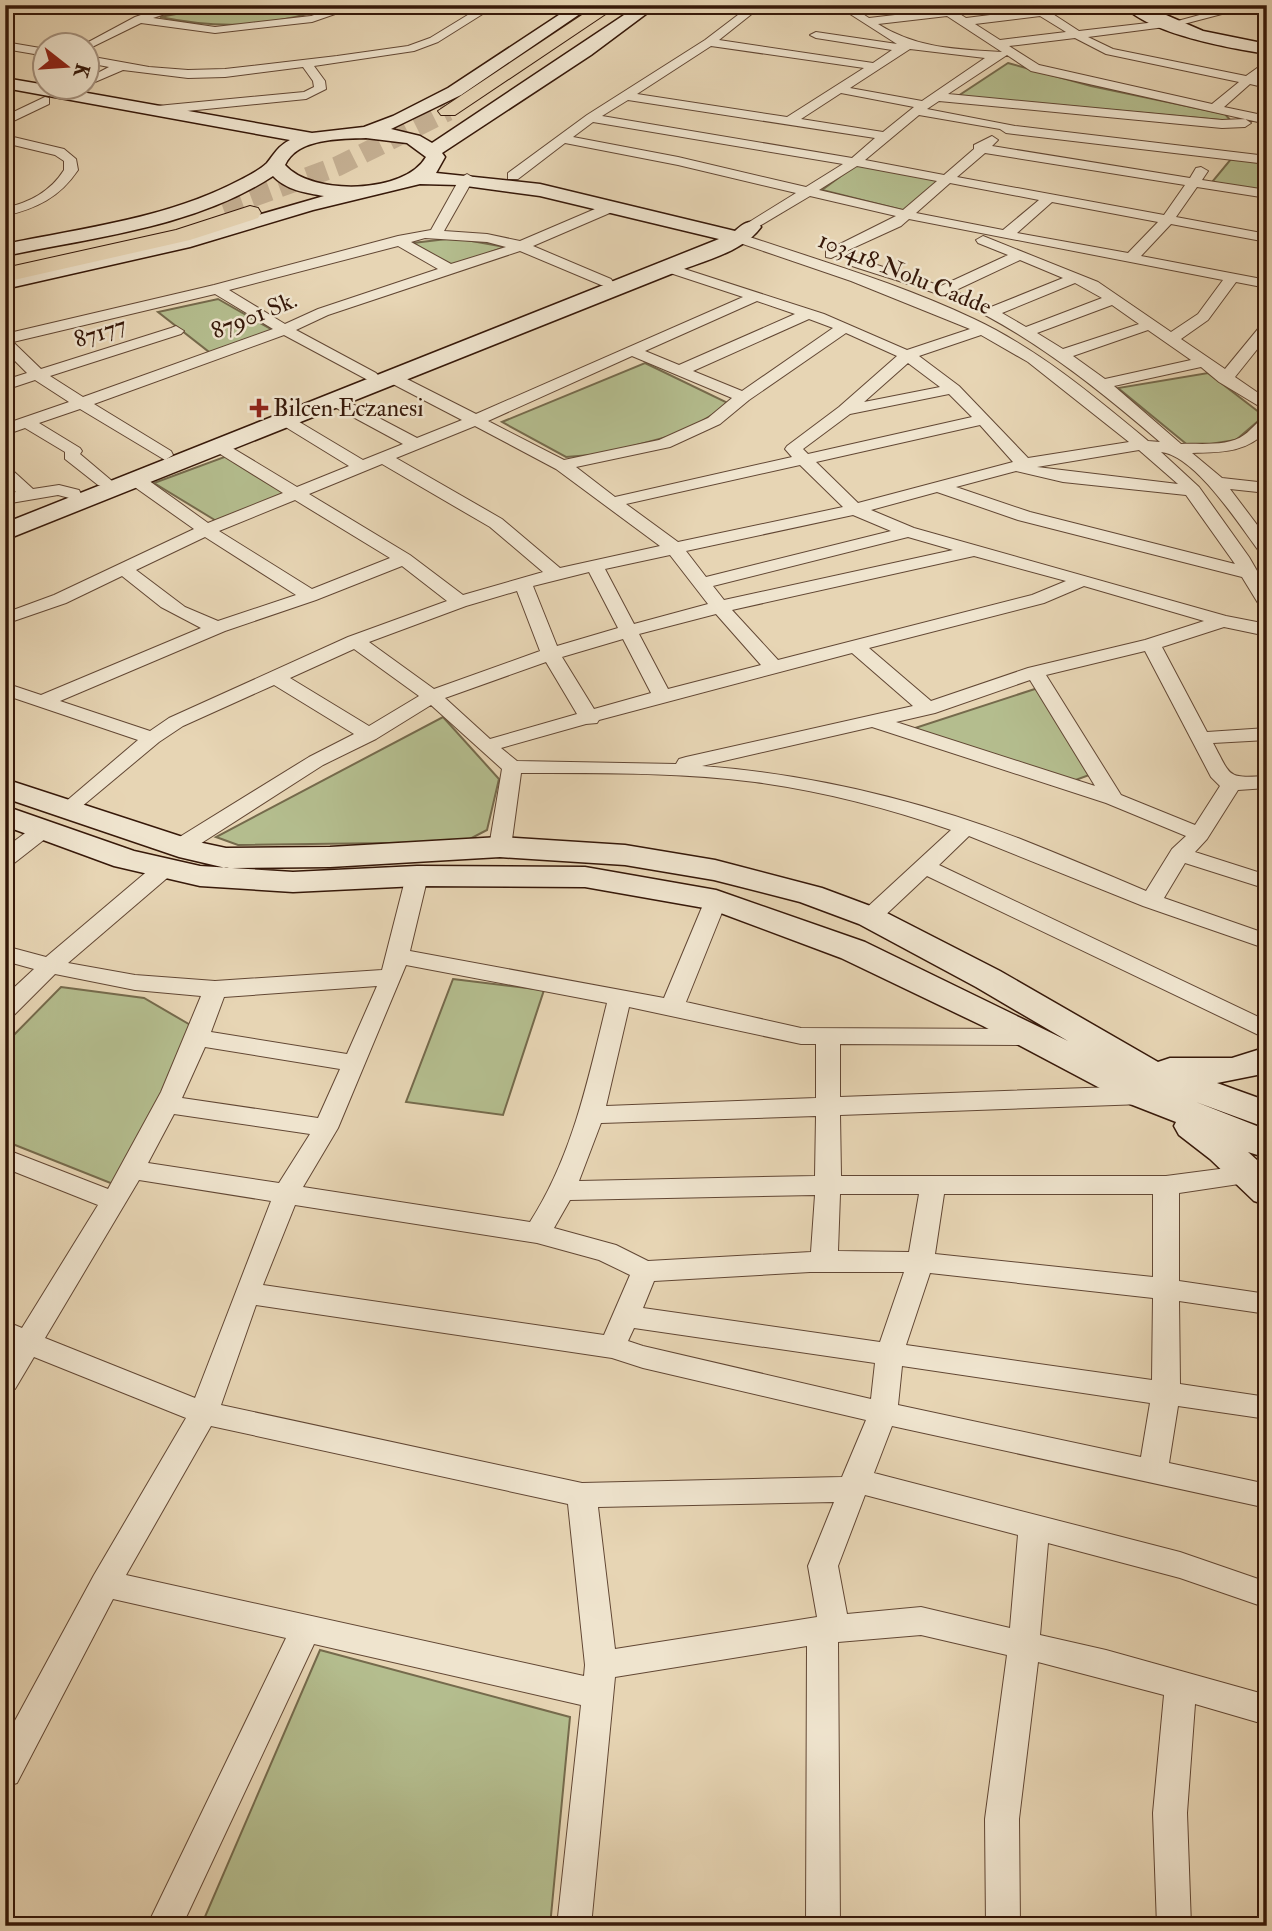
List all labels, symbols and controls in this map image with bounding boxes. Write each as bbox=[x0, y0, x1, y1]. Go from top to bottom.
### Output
north arrow bbox=[32, 32, 102, 102]
text: K bbox=[68, 61, 95, 81]
street label: 103418 Nolu Cadde bbox=[813, 225, 996, 322]
street label: 87901 Sk. bbox=[207, 284, 302, 347]
street label: 87177 bbox=[70, 310, 130, 355]
place label: Bilcen Eczanesi bbox=[273, 393, 424, 424]
marker: Bilcen Eczanesi bbox=[251, 400, 267, 416]

